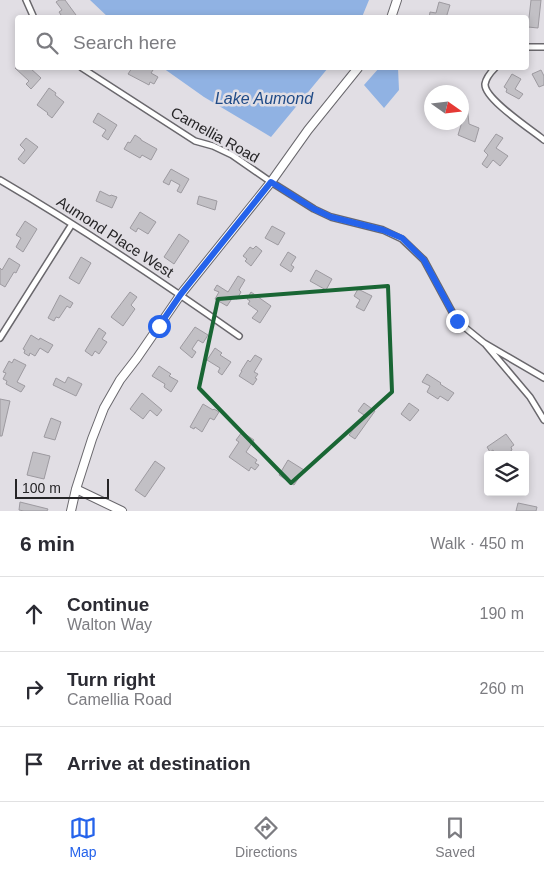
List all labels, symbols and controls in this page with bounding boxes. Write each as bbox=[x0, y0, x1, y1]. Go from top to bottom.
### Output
search box bbox=[15, 15, 529, 70]
icon: search bbox=[33, 29, 61, 57]
text: Search here bbox=[73, 32, 177, 53]
north arrow bbox=[424, 85, 469, 130]
water label: Lake Aumond bbox=[215, 90, 314, 107]
street label: Camellia Road bbox=[168, 103, 262, 166]
street label: Aumond Place West bbox=[54, 193, 177, 281]
route end bbox=[446, 310, 469, 333]
route start bbox=[148, 315, 171, 338]
map controls bbox=[484, 451, 529, 496]
button: layers bbox=[484, 451, 529, 496]
scale bar bbox=[15, 476, 109, 499]
text: 100 m bbox=[22, 480, 61, 496]
text: 6 min bbox=[20, 532, 75, 555]
text: Walk · 450 m bbox=[430, 535, 524, 552]
text: Continue bbox=[67, 594, 149, 615]
icon: ahead bbox=[20, 600, 48, 628]
text: 190 m bbox=[480, 605, 524, 622]
text: Walton Way bbox=[67, 616, 152, 633]
text: Turn right bbox=[67, 669, 155, 690]
icon: right bbox=[20, 675, 48, 703]
text: 260 m bbox=[480, 680, 524, 697]
text: Camellia Road bbox=[67, 691, 172, 708]
icon: arrive bbox=[20, 750, 48, 778]
text: Arrive at destination bbox=[67, 753, 251, 774]
tab: Map bbox=[69, 814, 97, 860]
tab: Directions bbox=[235, 814, 297, 860]
tab: Saved bbox=[435, 814, 475, 860]

